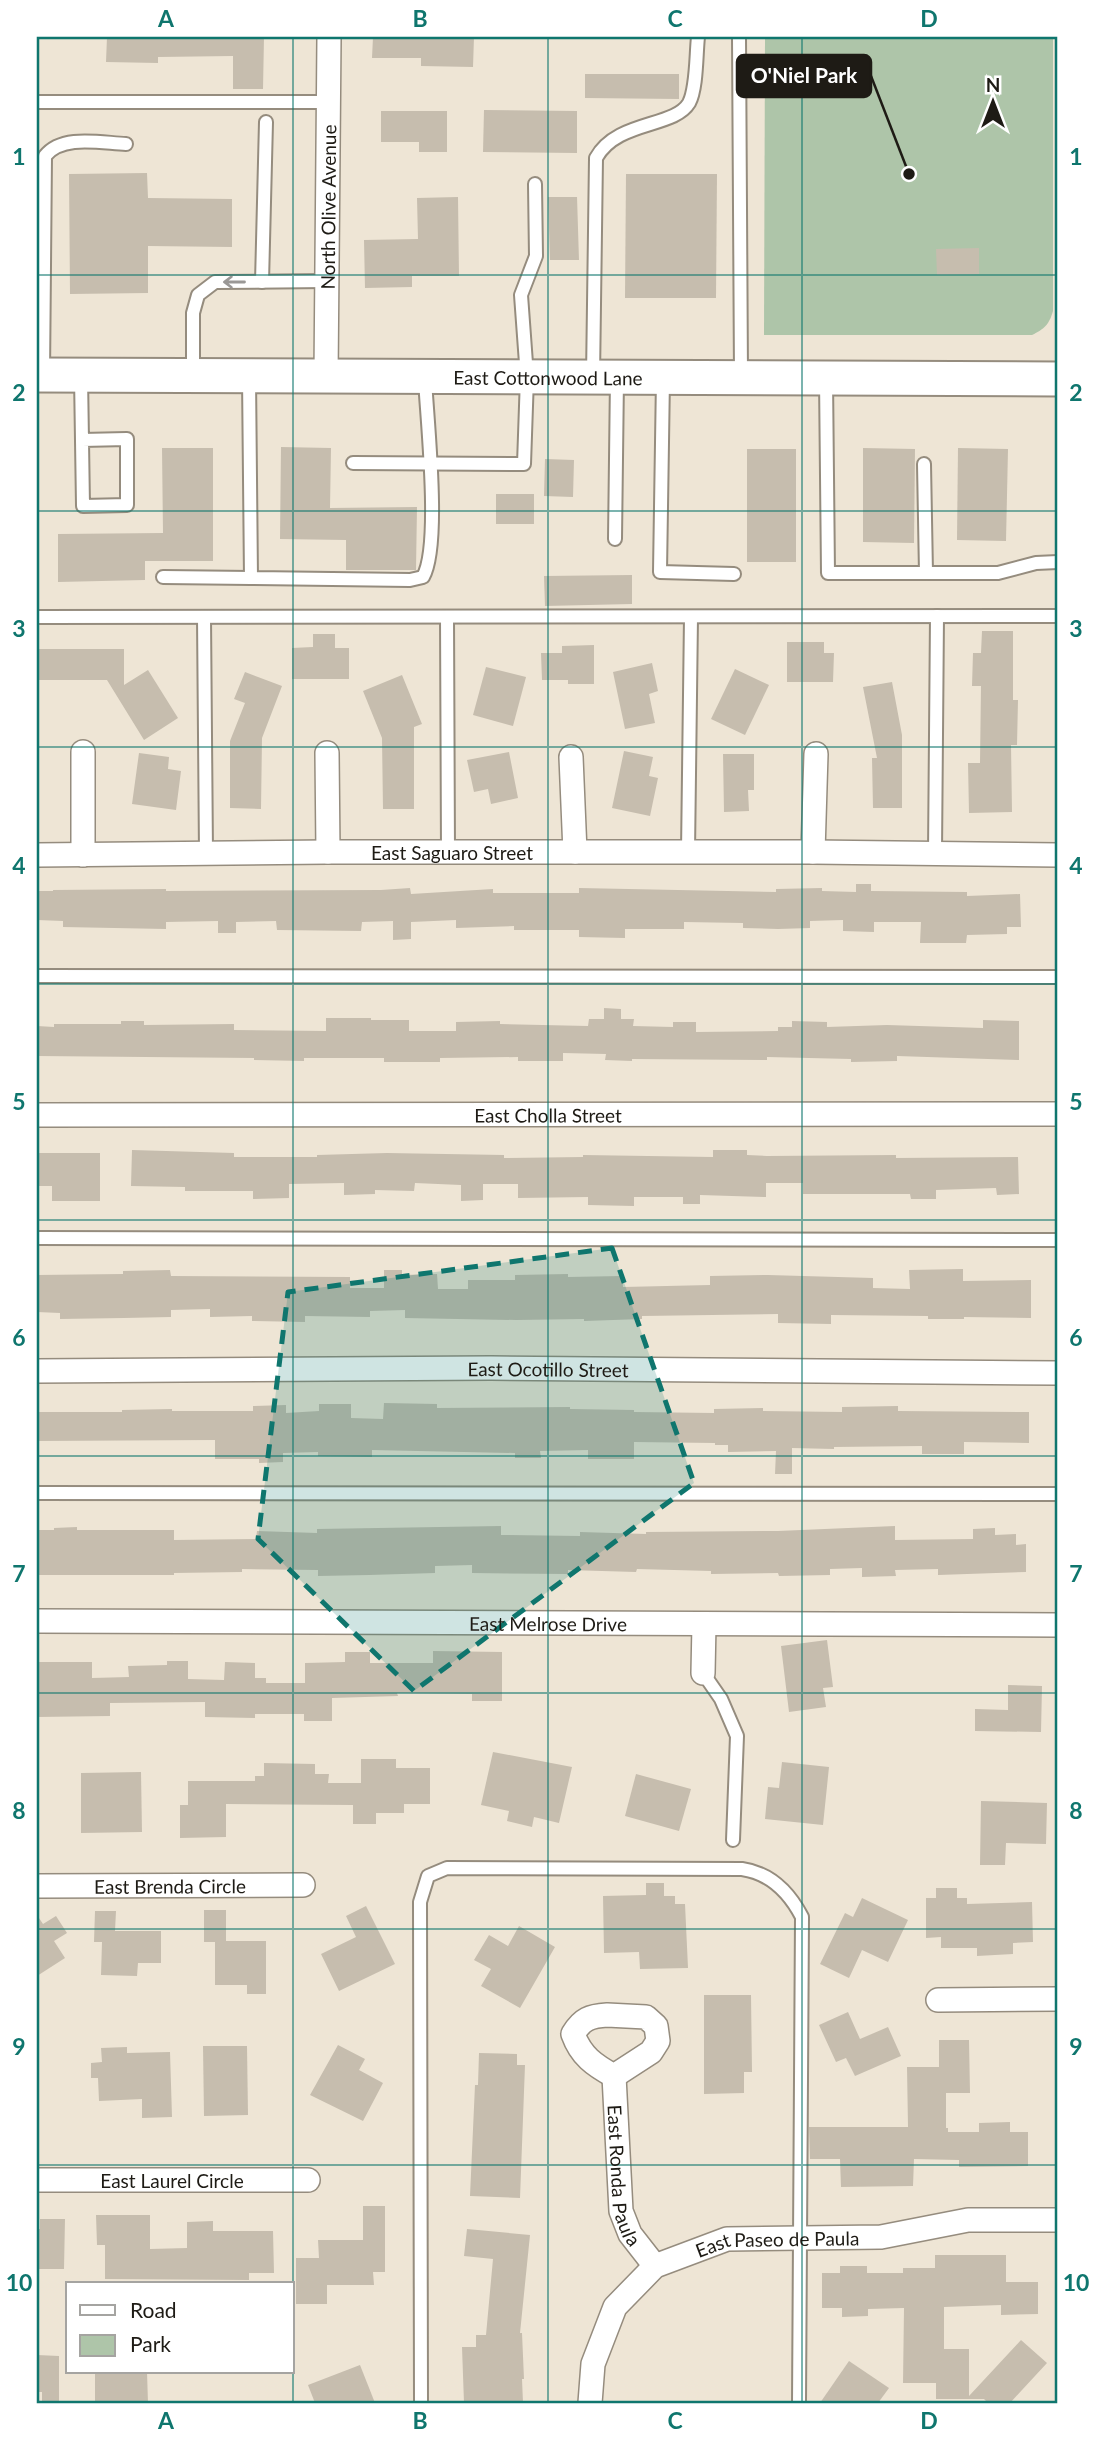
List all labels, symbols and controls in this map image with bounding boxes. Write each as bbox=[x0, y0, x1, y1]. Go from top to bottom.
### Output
text: A bbox=[157, 4, 175, 32]
text: B bbox=[412, 4, 428, 32]
text: C bbox=[667, 4, 683, 32]
text: D bbox=[920, 4, 938, 32]
callout: O'Niel Park bbox=[737, 55, 871, 97]
text: O'Niel Park bbox=[751, 62, 858, 87]
north arrow bbox=[958, 66, 1028, 136]
text: N bbox=[986, 73, 1000, 96]
street label: North Olive Avenue bbox=[315, 124, 340, 290]
text: 1 bbox=[12, 142, 26, 170]
text: 1 bbox=[1069, 142, 1083, 170]
one-way arrow bbox=[223, 275, 246, 289]
street label: East Cottonwood Lane bbox=[453, 365, 643, 389]
text: 2 bbox=[12, 378, 26, 406]
text: 2 bbox=[1069, 378, 1083, 406]
text: 3 bbox=[12, 614, 26, 642]
text: 3 bbox=[1069, 614, 1083, 642]
street label: East Saguaro Street bbox=[371, 841, 533, 864]
text: 4 bbox=[12, 851, 26, 879]
text: 4 bbox=[1069, 851, 1083, 879]
text: 5 bbox=[12, 1087, 26, 1115]
text: 5 bbox=[1069, 1087, 1083, 1115]
street label: East Cholla Street bbox=[474, 1103, 622, 1126]
text: 6 bbox=[12, 1323, 26, 1351]
text: 6 bbox=[1069, 1323, 1083, 1351]
street label: East Ocotillo Street bbox=[467, 1356, 629, 1381]
text: 7 bbox=[12, 1559, 26, 1587]
text: 7 bbox=[1069, 1559, 1083, 1587]
street label: East Melrose Drive bbox=[469, 1611, 627, 1635]
text: 8 bbox=[12, 1796, 26, 1824]
text: 8 bbox=[1069, 1796, 1083, 1824]
street label: East Brenda Circle bbox=[94, 1874, 246, 1897]
text: 9 bbox=[12, 2032, 26, 2060]
text: 9 bbox=[1069, 2032, 1083, 2060]
street label: East Ronda Paula bbox=[604, 2104, 646, 2250]
street label: East Laurel Circle bbox=[100, 2169, 244, 2192]
street label: East Paseo de Paula bbox=[692, 2226, 859, 2261]
text: 10 bbox=[6, 2268, 32, 2296]
text: 10 bbox=[1063, 2268, 1089, 2296]
legend bbox=[66, 2282, 294, 2374]
text: Road bbox=[130, 2297, 177, 2322]
text: Park bbox=[130, 2331, 171, 2356]
text: A bbox=[157, 2406, 175, 2434]
text: B bbox=[412, 2406, 428, 2434]
text: C bbox=[667, 2406, 683, 2434]
text: D bbox=[920, 2406, 938, 2434]

